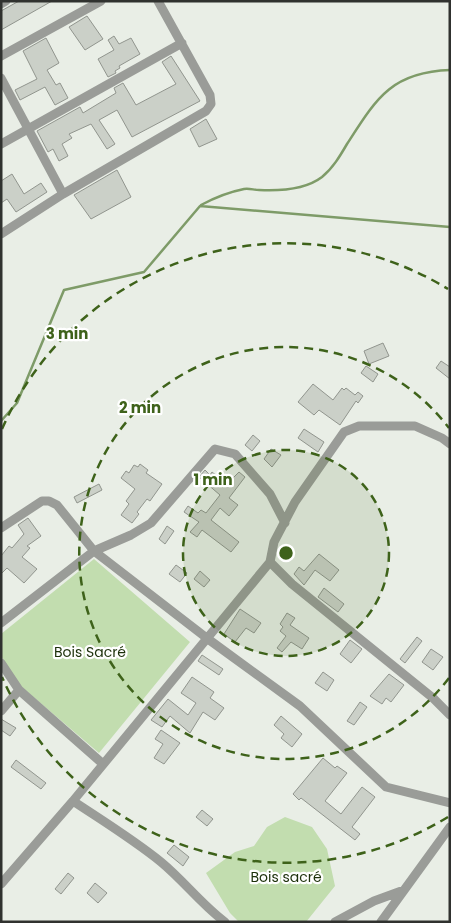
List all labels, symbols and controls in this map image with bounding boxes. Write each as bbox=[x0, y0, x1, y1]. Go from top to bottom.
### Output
text: 3 min bbox=[46, 323, 88, 344]
text: 2 min bbox=[119, 397, 161, 418]
text: 1 min bbox=[193, 469, 233, 490]
centre of rings bbox=[277, 544, 295, 562]
park label: Bois Sacré bbox=[54, 642, 126, 662]
park label: Bois sacré bbox=[250, 867, 322, 887]

